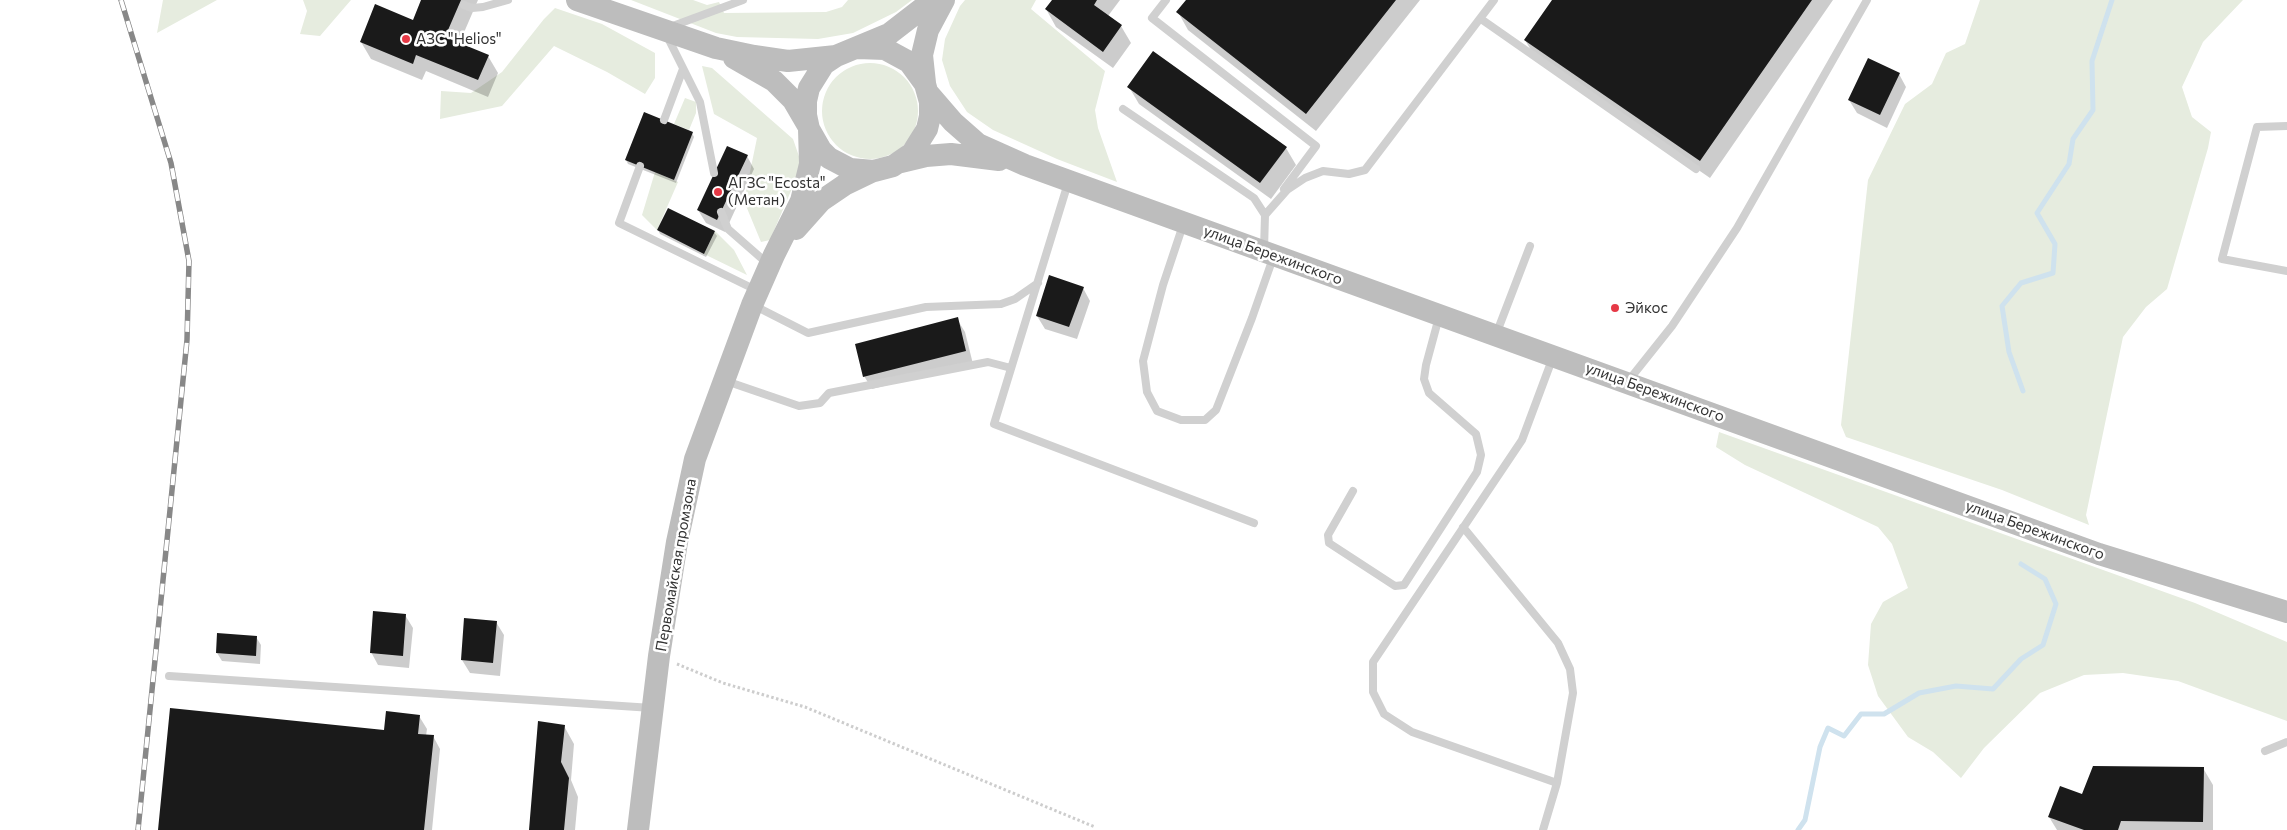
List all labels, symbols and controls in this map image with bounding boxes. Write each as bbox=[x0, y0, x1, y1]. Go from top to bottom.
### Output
place label: АЗС "Helios" bbox=[416, 30, 502, 48]
marker: АЗС "Helios" bbox=[400, 33, 412, 45]
place label: АГЗС "Ecosta" (Метан) bbox=[728, 174, 826, 209]
marker: АГЗС "Ecosta" (Метан) bbox=[712, 186, 724, 198]
street label: улица Бережинского bbox=[1201, 222, 1345, 288]
place label: Эйкос bbox=[1625, 299, 1668, 317]
marker: Эйкос bbox=[1609, 302, 1621, 314]
street label: улица Бережинского bbox=[1583, 359, 1727, 425]
street label: Первомайская промзона bbox=[652, 477, 700, 653]
street label: улица Бережинского bbox=[1963, 497, 2107, 563]

